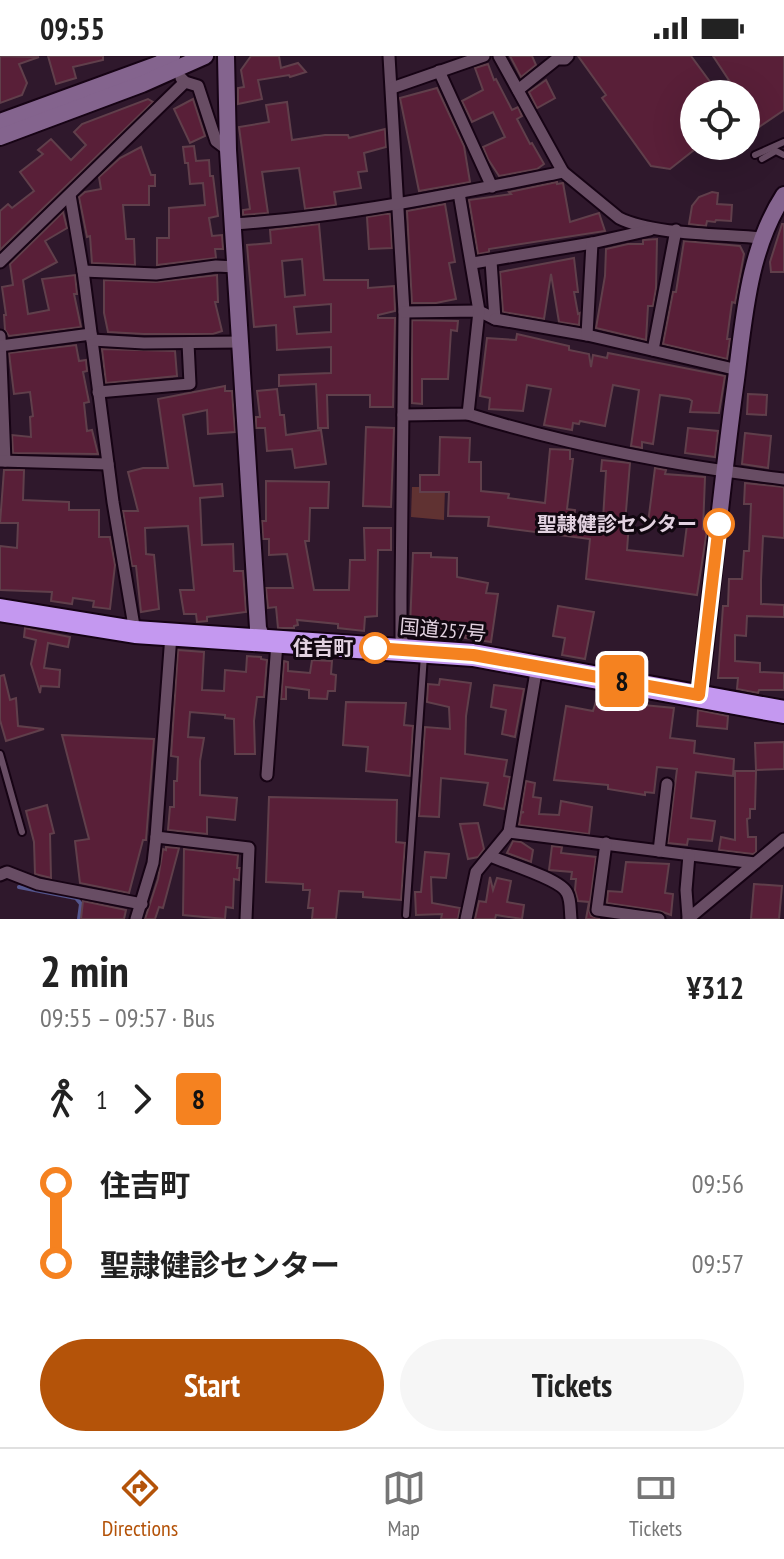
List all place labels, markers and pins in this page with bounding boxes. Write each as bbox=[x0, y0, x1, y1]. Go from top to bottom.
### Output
marker: 聖隷健診センター bbox=[704, 509, 734, 539]
place label: 聖隷健診センター bbox=[537, 511, 697, 537]
marker: 住吉町 bbox=[360, 633, 390, 663]
place label: 住吉町 bbox=[293, 635, 353, 661]

